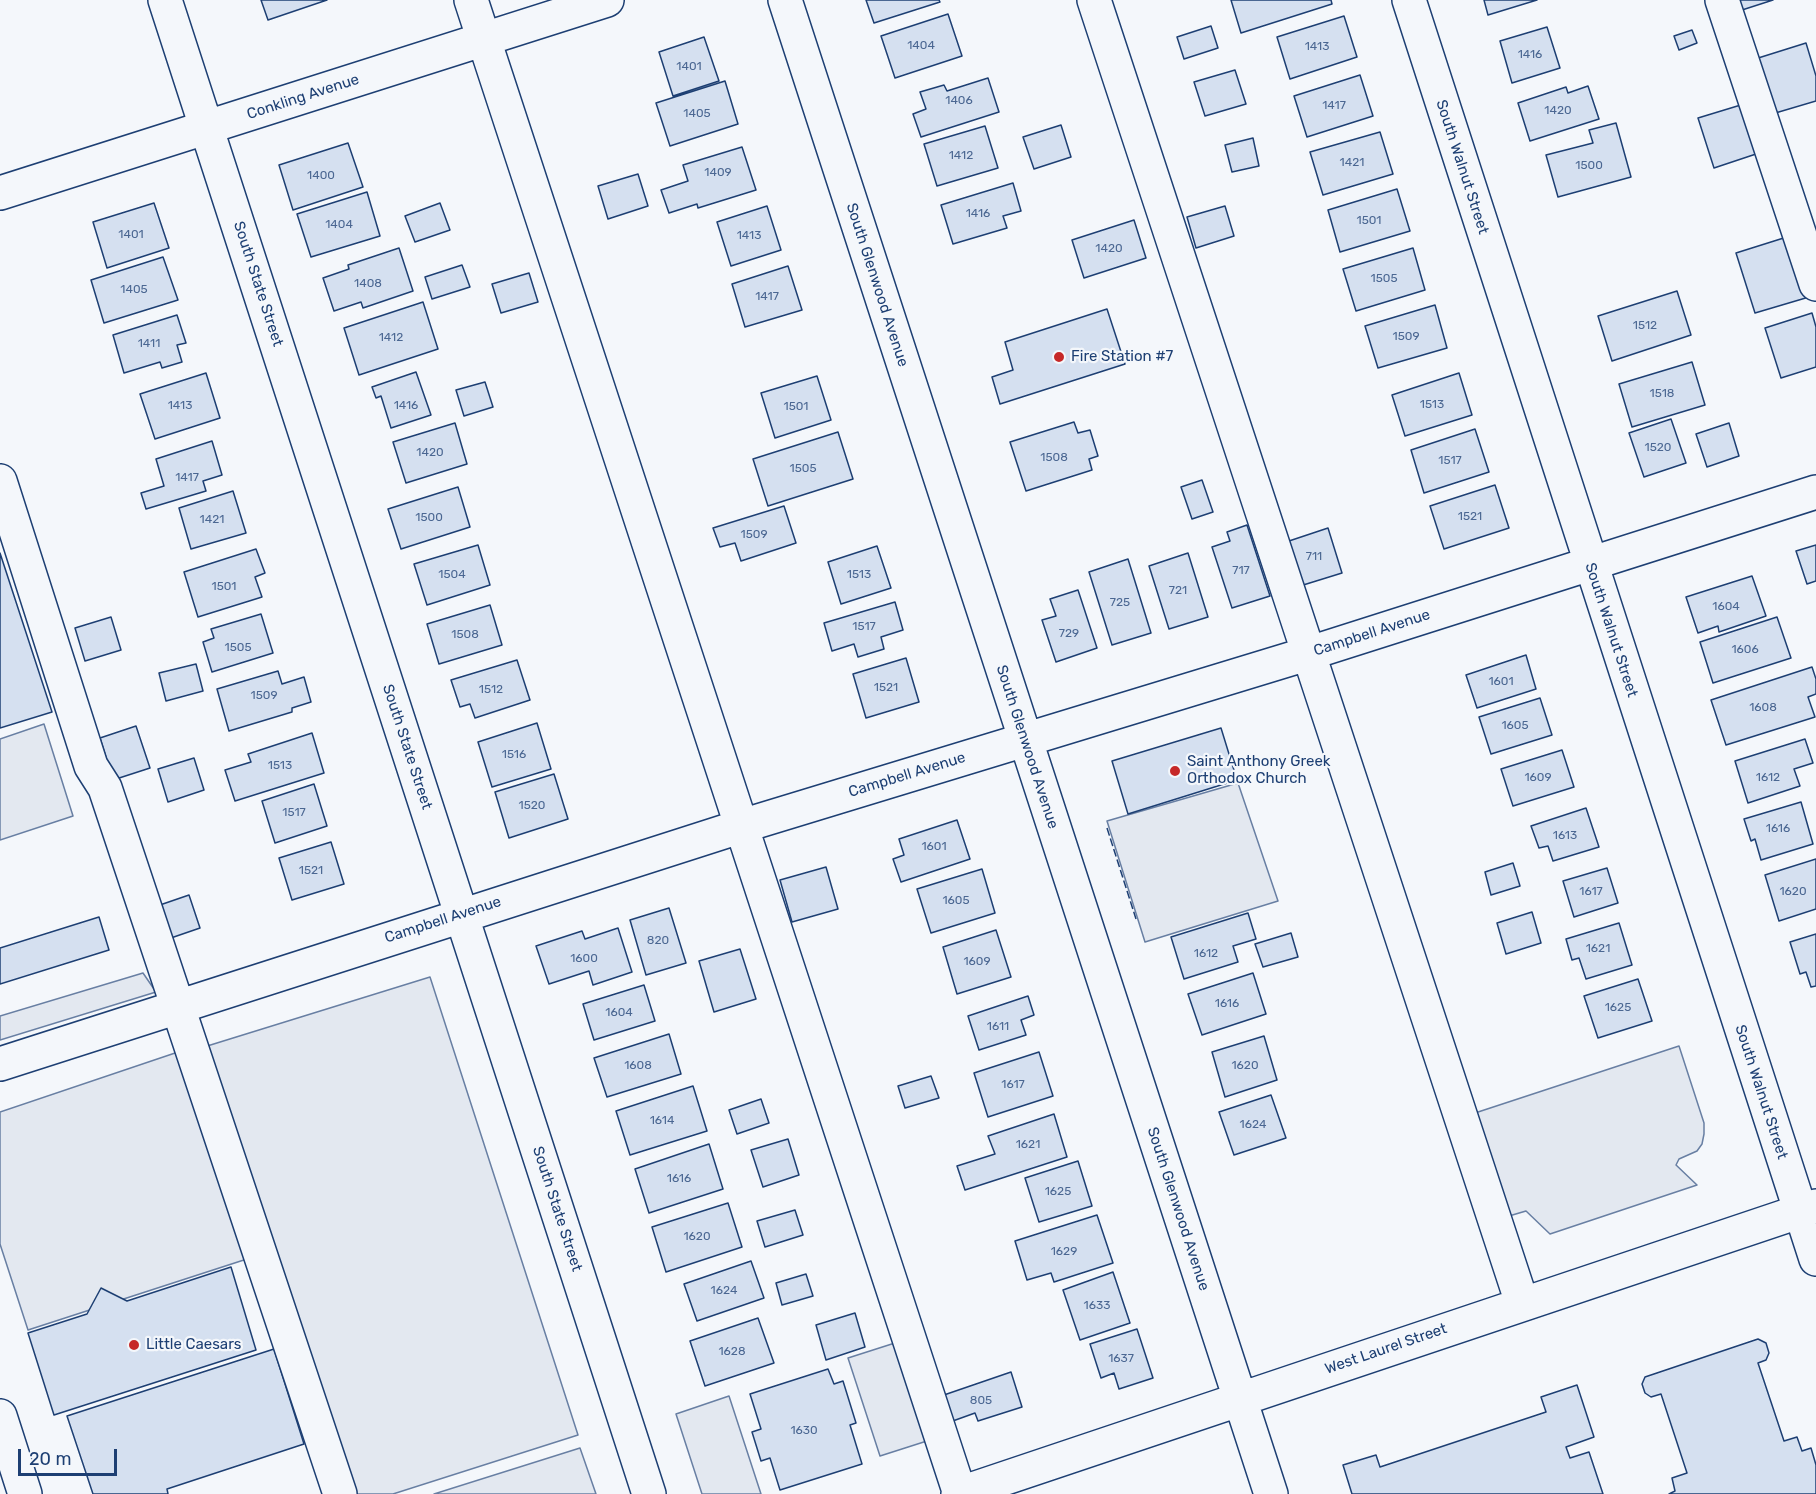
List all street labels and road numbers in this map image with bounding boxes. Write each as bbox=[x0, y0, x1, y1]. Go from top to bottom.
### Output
street label: Conkling Avenue bbox=[245, 70, 361, 124]
street label: South Walnut Street bbox=[1432, 98, 1492, 236]
street label: South Glenwood Avenue bbox=[842, 201, 912, 369]
street label: South State Street bbox=[229, 219, 287, 349]
street label: South Walnut Street bbox=[1581, 561, 1641, 699]
street label: Campbell Avenue bbox=[1312, 606, 1432, 660]
street label: South Glenwood Avenue bbox=[992, 663, 1062, 831]
street label: South State Street bbox=[378, 682, 436, 812]
street label: Campbell Avenue bbox=[846, 749, 968, 801]
street label: Campbell Avenue bbox=[383, 893, 503, 947]
street label: South Walnut Street bbox=[1731, 1023, 1791, 1161]
street label: South Glenwood Avenue bbox=[1143, 1125, 1213, 1293]
street label: South State Street bbox=[528, 1144, 586, 1274]
street label: West Laurel Street bbox=[1323, 1320, 1449, 1378]

